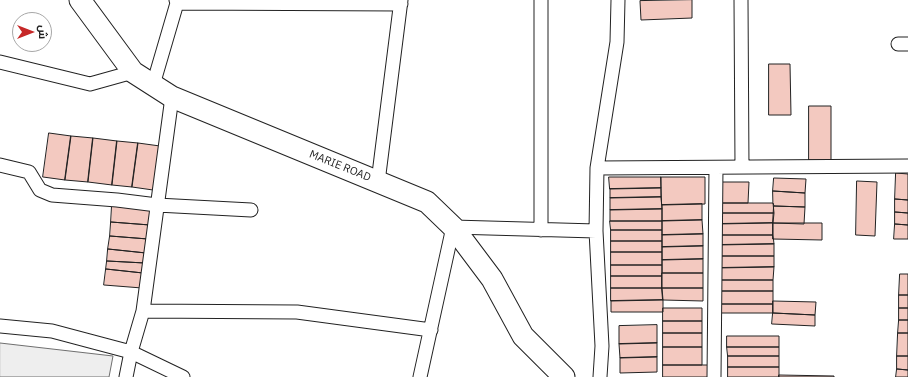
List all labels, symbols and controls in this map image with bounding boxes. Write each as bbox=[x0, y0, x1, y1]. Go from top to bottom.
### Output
north arrow bbox=[12, 12, 52, 52]
text: ش bbox=[36, 25, 50, 39]
street label: MARIE ROAD bbox=[307, 148, 373, 184]

